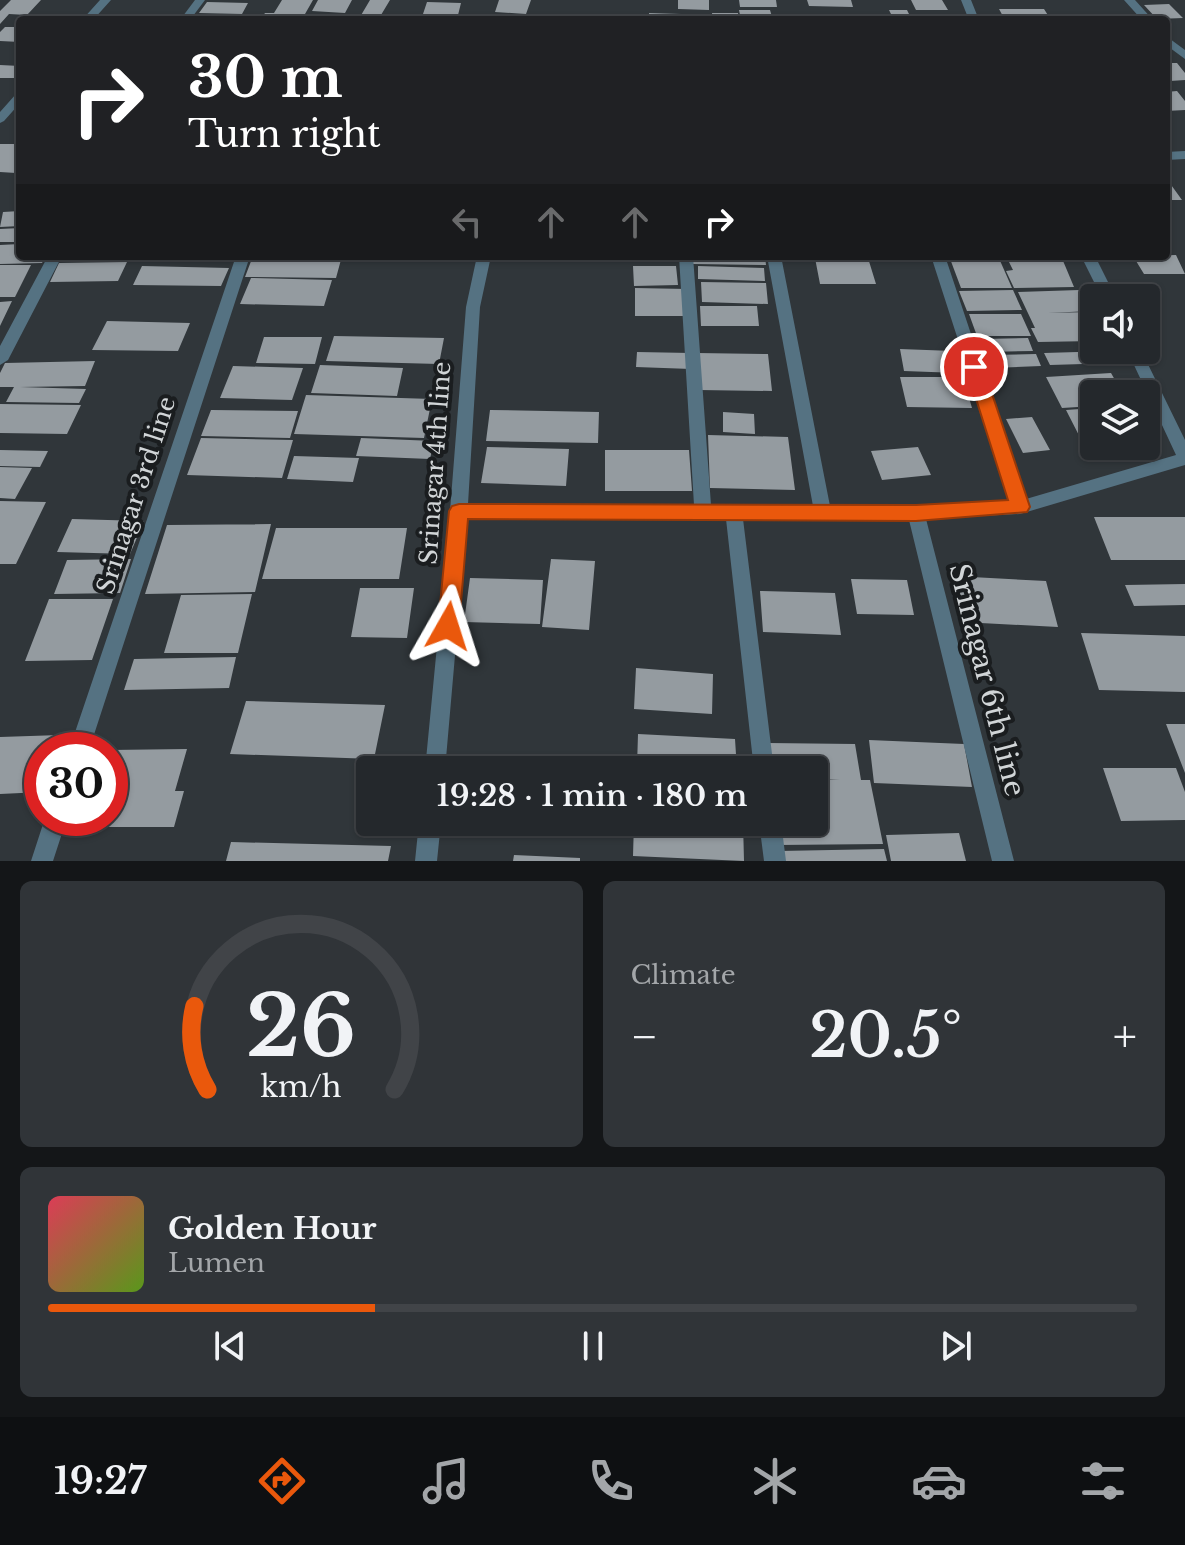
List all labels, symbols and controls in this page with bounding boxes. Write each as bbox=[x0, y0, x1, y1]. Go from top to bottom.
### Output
text: 30 m bbox=[188, 43, 343, 112]
icon: right bbox=[56, 48, 160, 152]
text: Turn right bbox=[188, 112, 381, 157]
icon: left bbox=[445, 200, 489, 244]
icon: ahead bbox=[529, 200, 573, 244]
icon: ahead bbox=[613, 200, 657, 244]
icon: right bbox=[697, 200, 741, 244]
map controls bbox=[1080, 284, 1160, 460]
button: sound bbox=[1080, 284, 1160, 364]
pin bbox=[940, 333, 1008, 401]
icon: arrive bbox=[952, 345, 996, 389]
street label: Srinagar 4th line bbox=[413, 361, 457, 565]
button: layers bbox=[1080, 380, 1160, 460]
street label: Srinagar 3rd line bbox=[90, 393, 182, 597]
street label: Srinagar 6th line bbox=[941, 560, 1033, 800]
position arrow bbox=[406, 584, 490, 668]
speed limit sign: 30 bbox=[24, 732, 128, 836]
text: 19:28 · 1 min · 180 m bbox=[437, 777, 747, 814]
text: Climate bbox=[631, 959, 736, 991]
text: 26 bbox=[246, 975, 356, 1078]
text: 20.5° bbox=[809, 999, 962, 1073]
text: − bbox=[631, 1009, 658, 1064]
text: + bbox=[1113, 1009, 1137, 1064]
text: km/h bbox=[261, 1069, 342, 1105]
text: Golden Hour bbox=[168, 1210, 377, 1247]
text: Lumen bbox=[168, 1247, 265, 1279]
icon: previous bbox=[208, 1324, 252, 1368]
icon: pause bbox=[571, 1324, 615, 1368]
icon: next bbox=[934, 1324, 978, 1368]
icon: directions bbox=[254, 1453, 310, 1509]
icon: music bbox=[418, 1453, 474, 1509]
icon: phone bbox=[583, 1453, 639, 1509]
icon: climate bbox=[747, 1453, 803, 1509]
icon: car bbox=[911, 1453, 967, 1509]
icon: filters bbox=[1075, 1453, 1131, 1509]
text: 19:27 bbox=[54, 1459, 146, 1504]

